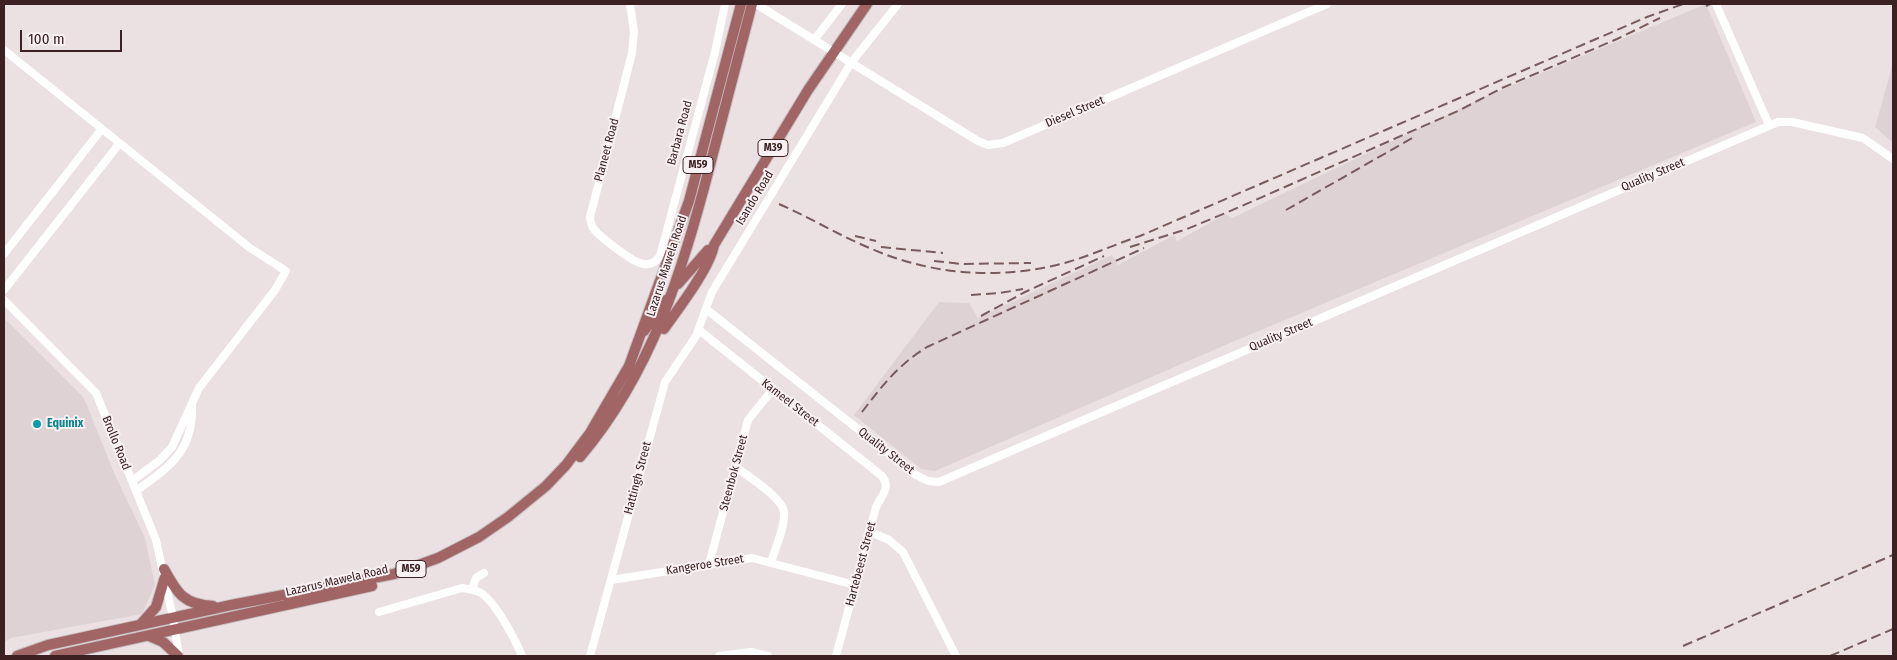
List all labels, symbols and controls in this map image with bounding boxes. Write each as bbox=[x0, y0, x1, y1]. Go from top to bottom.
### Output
scale bar bbox=[22, 20, 125, 52]
text: 100 m bbox=[28, 30, 65, 48]
street label: Diesel Street bbox=[1043, 93, 1107, 131]
street label: Barbara Road bbox=[664, 99, 696, 167]
street label: Planeet Road bbox=[592, 117, 622, 183]
road number: M39 bbox=[758, 140, 788, 156]
street label: Quality Street bbox=[1619, 155, 1687, 195]
road number: M59 bbox=[683, 156, 713, 174]
street label: Isando Road bbox=[733, 168, 777, 228]
street label: Lazarus Mawela Road bbox=[644, 214, 690, 318]
street label: Quality Street bbox=[1247, 315, 1315, 355]
street label: Kameel Street bbox=[758, 376, 822, 430]
street label: Brollo Road bbox=[99, 414, 133, 472]
place label: Equinix bbox=[47, 417, 83, 431]
marker: Equinix bbox=[31, 418, 43, 430]
street label: Quality Street bbox=[855, 425, 917, 477]
street label: Steenbok Street bbox=[717, 433, 751, 513]
street label: Hattingh Street bbox=[621, 440, 655, 516]
street label: Hartebeest Street bbox=[843, 520, 879, 608]
street label: Kangeroe Street bbox=[665, 552, 745, 578]
road number: M59 bbox=[396, 560, 426, 578]
street label: Lazarus Mawela Road bbox=[284, 562, 390, 600]

